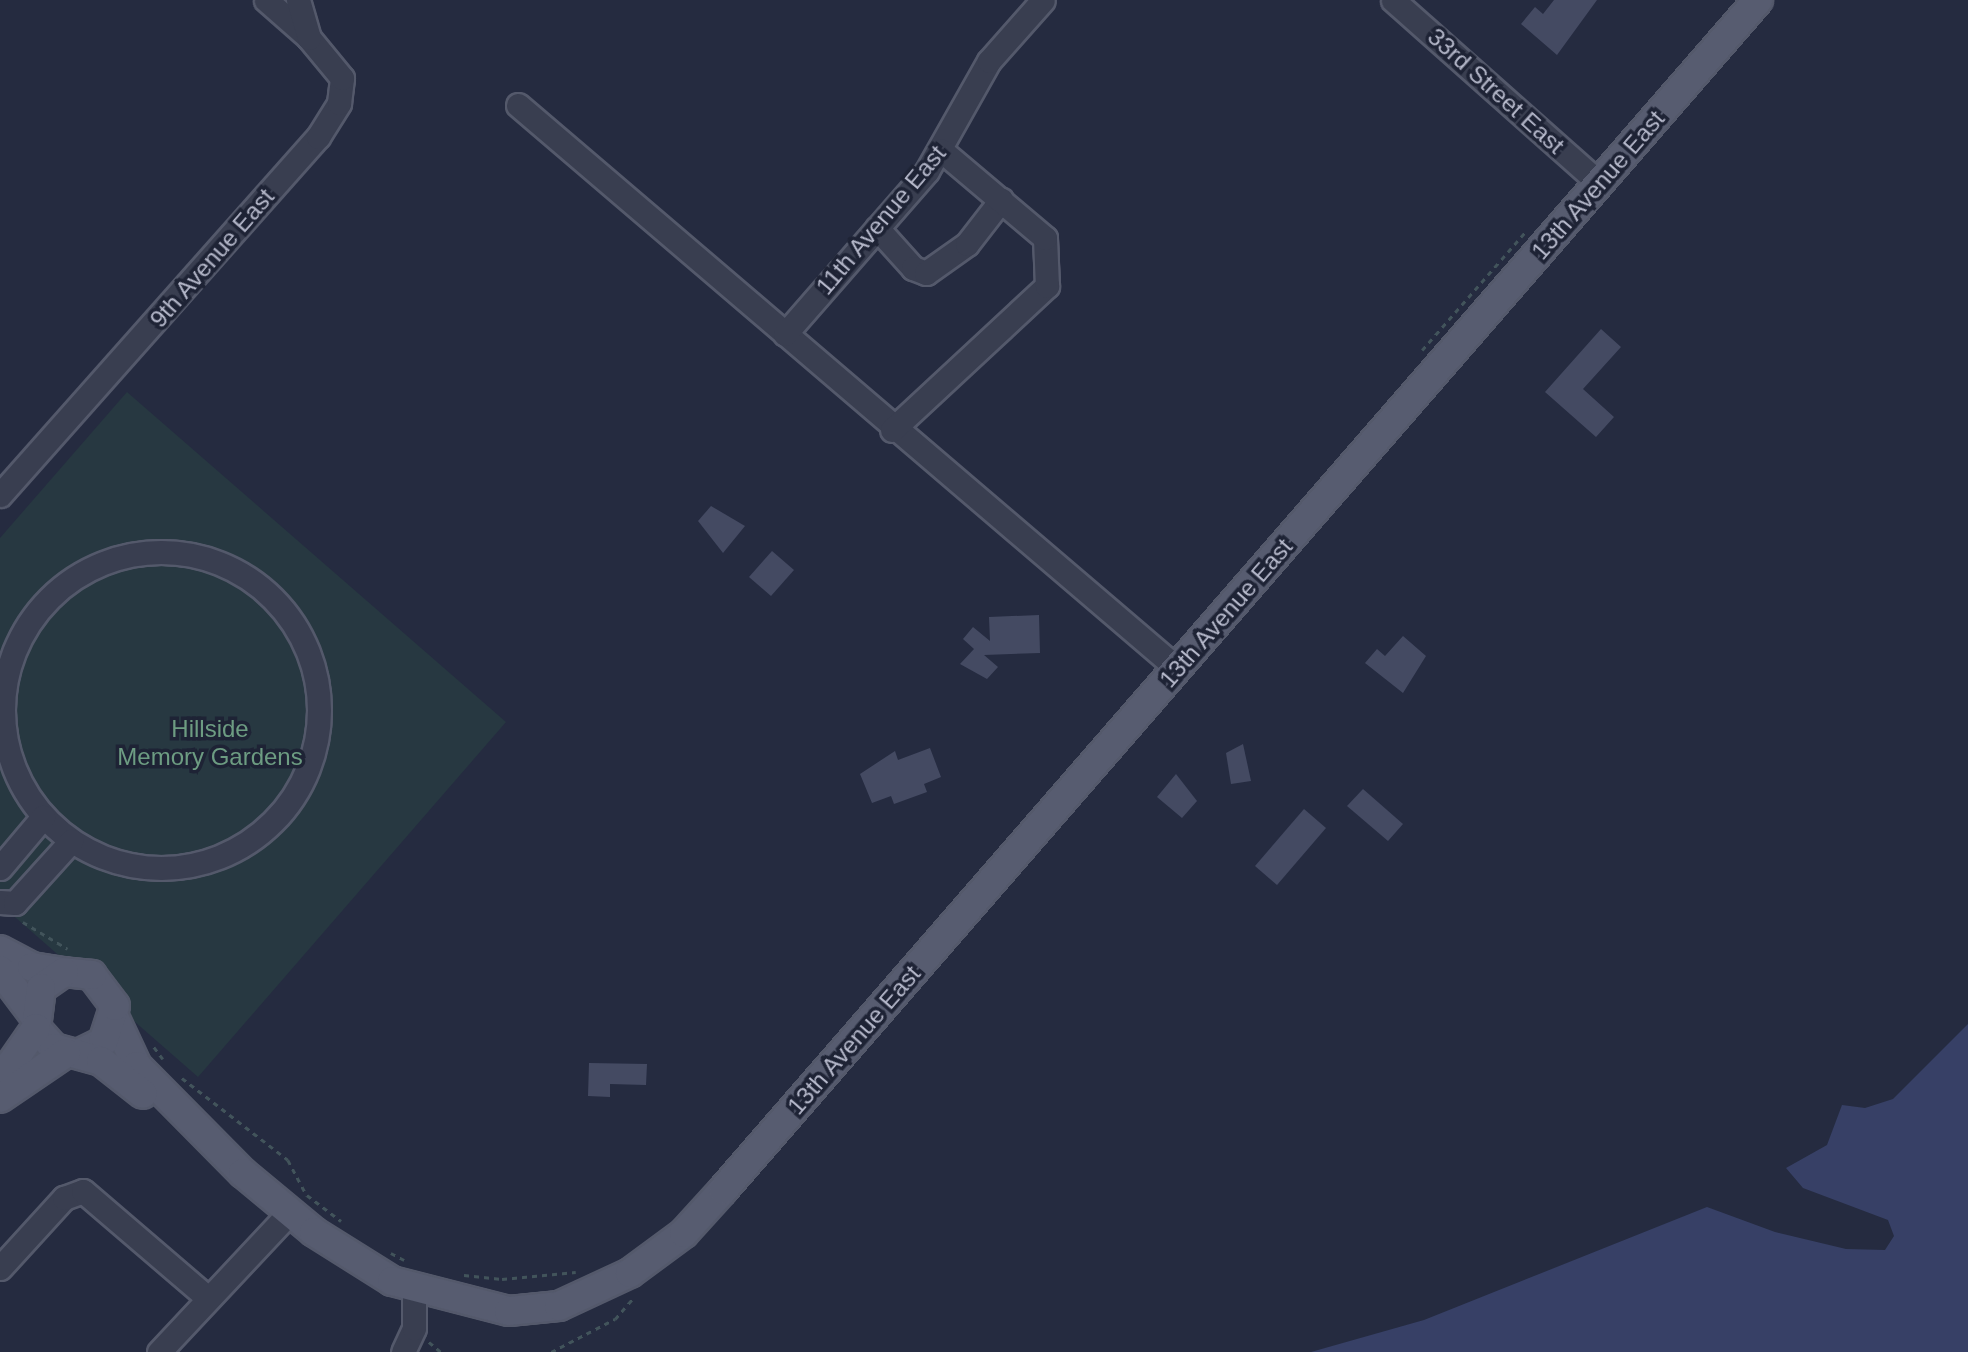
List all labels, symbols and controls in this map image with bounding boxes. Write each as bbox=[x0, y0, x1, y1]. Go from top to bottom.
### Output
street label: 33rd Street East bbox=[1422, 22, 1570, 160]
street label: 13th Avenue East bbox=[1525, 104, 1671, 266]
street label: 11th Avenue East bbox=[810, 139, 952, 301]
street label: 9th Avenue East bbox=[144, 182, 280, 334]
street label: 13th Avenue East bbox=[1153, 532, 1299, 694]
park label: Hillside Memory Gardens bbox=[117, 715, 303, 771]
street label: 13th Avenue East bbox=[781, 959, 927, 1121]

